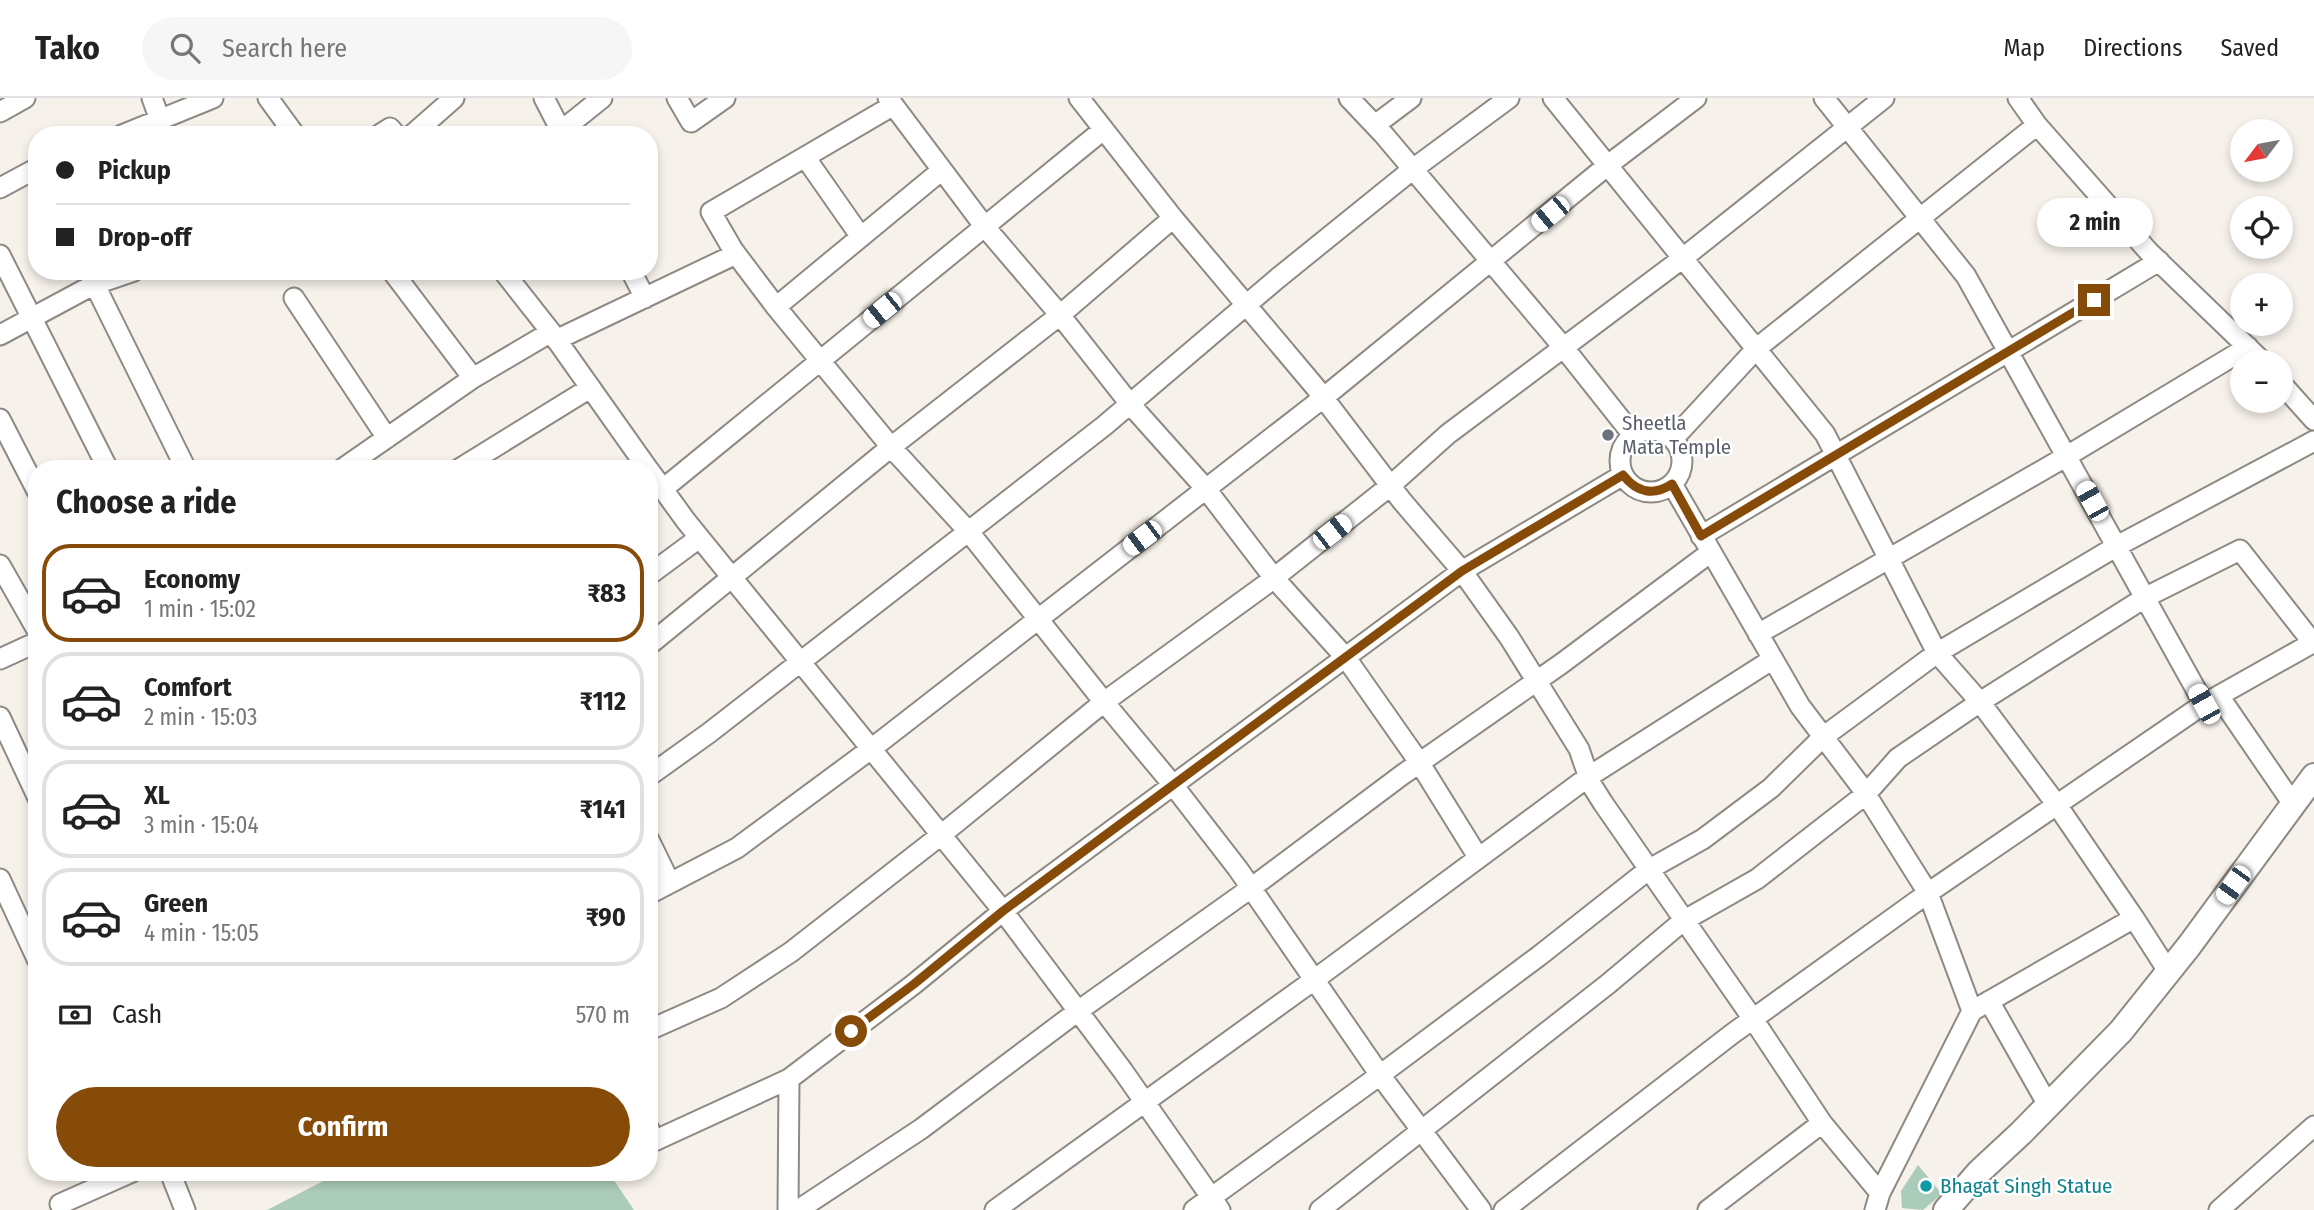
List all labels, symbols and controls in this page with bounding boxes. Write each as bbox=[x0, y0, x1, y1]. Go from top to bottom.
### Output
search box bbox=[142, 17, 632, 80]
text: Tako bbox=[35, 28, 100, 68]
icon: search bbox=[166, 29, 204, 67]
text: Search here bbox=[222, 33, 347, 64]
text: Map bbox=[2004, 34, 2045, 62]
text: Directions bbox=[2083, 34, 2182, 62]
text: Saved bbox=[2220, 34, 2279, 62]
north arrow bbox=[2230, 119, 2292, 182]
map controls bbox=[2230, 119, 2293, 413]
text: Pickup bbox=[98, 155, 171, 186]
car bbox=[1528, 192, 1573, 236]
button: locate bbox=[2230, 196, 2293, 259]
callout: 2 min bbox=[2036, 198, 2152, 248]
text: 2 min bbox=[2070, 208, 2121, 236]
text: Drop-off bbox=[98, 222, 191, 253]
button: + bbox=[2230, 273, 2293, 336]
route end bbox=[2078, 284, 2110, 316]
car bbox=[860, 289, 905, 331]
button: − bbox=[2230, 350, 2293, 413]
place label: Sheetla Mata Temple bbox=[1622, 410, 1731, 460]
marker: Sheetla Mata Temple bbox=[1600, 427, 1616, 443]
car bbox=[2073, 478, 2112, 524]
text: Choose a ride bbox=[56, 483, 237, 521]
car bbox=[1309, 511, 1356, 553]
car bbox=[1119, 517, 1166, 559]
icon: car bbox=[60, 562, 123, 625]
text: Economy bbox=[144, 564, 240, 595]
text: ₹83 bbox=[588, 578, 626, 609]
text: 1 min · 15:02 bbox=[144, 595, 256, 623]
icon: car bbox=[60, 670, 123, 733]
text: Comfort bbox=[144, 672, 232, 703]
car bbox=[2185, 681, 2224, 727]
text: ₹112 bbox=[580, 686, 626, 717]
text: 2 min · 15:03 bbox=[144, 703, 257, 731]
icon: car bbox=[60, 778, 123, 841]
text: XL bbox=[144, 780, 170, 811]
text: ₹141 bbox=[580, 794, 626, 825]
text: 3 min · 15:04 bbox=[144, 811, 259, 839]
car bbox=[2213, 862, 2254, 908]
icon: car bbox=[60, 886, 123, 949]
text: Green bbox=[144, 888, 208, 919]
text: ₹90 bbox=[586, 902, 626, 933]
text: 4 min · 15:05 bbox=[144, 919, 259, 947]
icon: cash bbox=[56, 996, 94, 1034]
text: Cash bbox=[112, 999, 162, 1030]
text: 570 m bbox=[576, 1001, 630, 1029]
route start bbox=[835, 1015, 867, 1047]
button: Confirm bbox=[56, 1087, 630, 1167]
place label: Bhagat Singh Statue bbox=[1940, 1173, 2113, 1199]
marker: Bhagat Singh Statue bbox=[1918, 1178, 1934, 1194]

